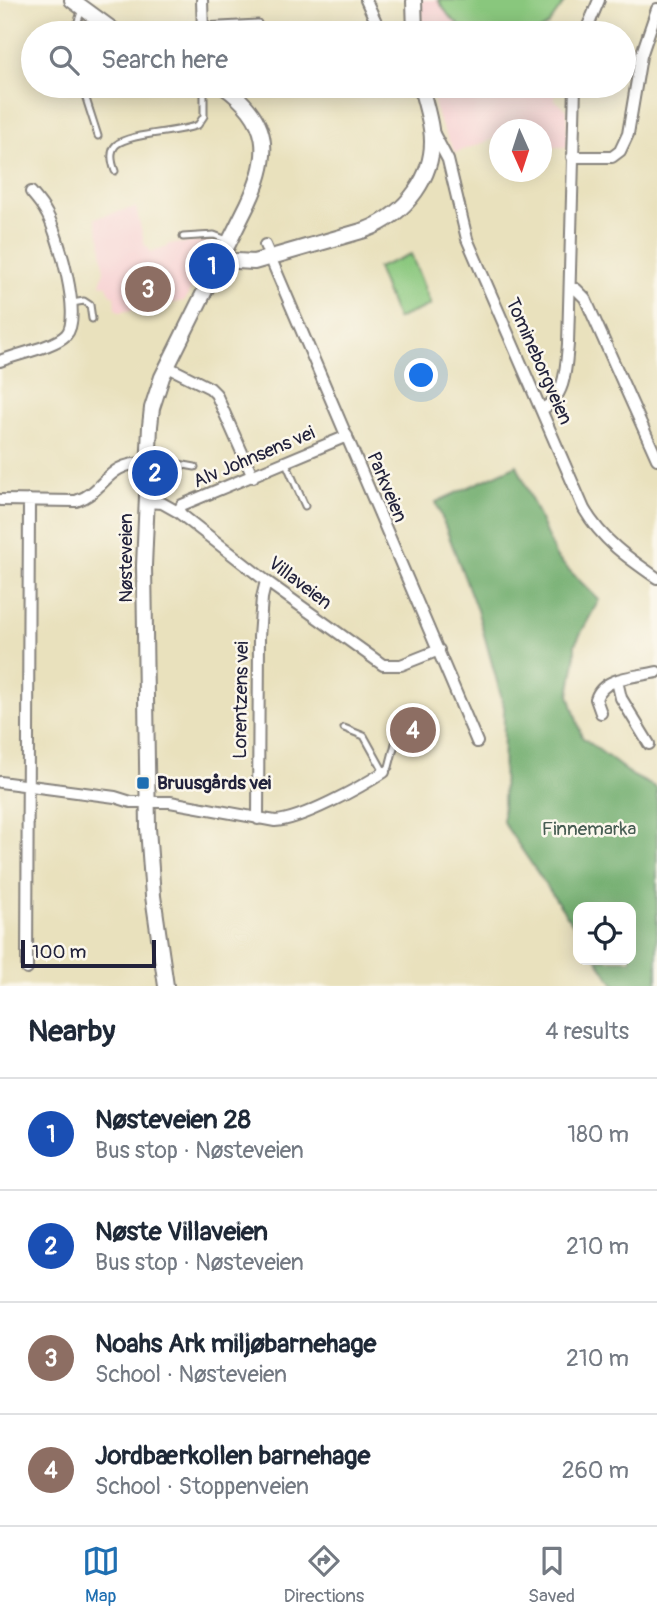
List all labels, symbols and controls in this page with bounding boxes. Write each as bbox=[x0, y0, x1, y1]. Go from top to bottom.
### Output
search box bbox=[21, 21, 636, 98]
icon: search bbox=[45, 41, 83, 79]
text: Search here bbox=[101, 44, 228, 76]
north arrow bbox=[489, 119, 552, 182]
pin: 1 bbox=[189, 240, 235, 292]
pin: 3 bbox=[125, 263, 171, 315]
street label: Tomineborgveien bbox=[500, 294, 578, 428]
your location bbox=[404, 358, 438, 392]
street label: Alv Johnsens vei bbox=[190, 421, 318, 493]
pin: 2 bbox=[132, 447, 178, 499]
street label: Parkveien bbox=[361, 448, 413, 526]
street label: Nøsteveien bbox=[114, 513, 138, 603]
street label: Villaveien bbox=[263, 551, 337, 615]
street label: Lorentzens vei bbox=[228, 641, 254, 759]
pin: 4 bbox=[390, 704, 436, 756]
place label: Bruusgårds vei bbox=[157, 771, 272, 795]
marker: Bruusgårds vei bbox=[135, 775, 151, 791]
park label: Finnemarka bbox=[542, 817, 636, 841]
map controls bbox=[573, 902, 636, 965]
button: locate bbox=[573, 902, 636, 965]
scale bar bbox=[21, 937, 156, 969]
text: 100 m bbox=[32, 940, 86, 964]
text: Nearby bbox=[28, 1013, 115, 1050]
text: 4 results bbox=[545, 1017, 629, 1046]
text: Nøsteveien 28 bbox=[95, 1104, 251, 1136]
text: 1 bbox=[47, 1120, 56, 1149]
text: 180 m bbox=[567, 1120, 629, 1149]
text: Bus stop · Nøsteveien bbox=[95, 1136, 304, 1165]
text: Nøste Villaveien bbox=[95, 1216, 268, 1248]
text: 2 bbox=[45, 1232, 57, 1261]
text: 210 m bbox=[566, 1232, 629, 1261]
text: Bus stop · Nøsteveien bbox=[95, 1248, 304, 1277]
text: Noahs Ark miljøbarnehage bbox=[95, 1328, 376, 1360]
text: 3 bbox=[45, 1344, 57, 1373]
text: 210 m bbox=[566, 1344, 629, 1373]
text: School · Nøsteveien bbox=[95, 1360, 287, 1389]
text: Jordbærkollen barnehage bbox=[95, 1440, 370, 1472]
text: 4 bbox=[44, 1456, 58, 1485]
text: 260 m bbox=[562, 1456, 629, 1485]
text: School · Stoppenveien bbox=[95, 1472, 309, 1501]
tab: Map bbox=[82, 1542, 120, 1608]
tab: Directions bbox=[284, 1542, 364, 1608]
tab: Saved bbox=[528, 1542, 575, 1608]

